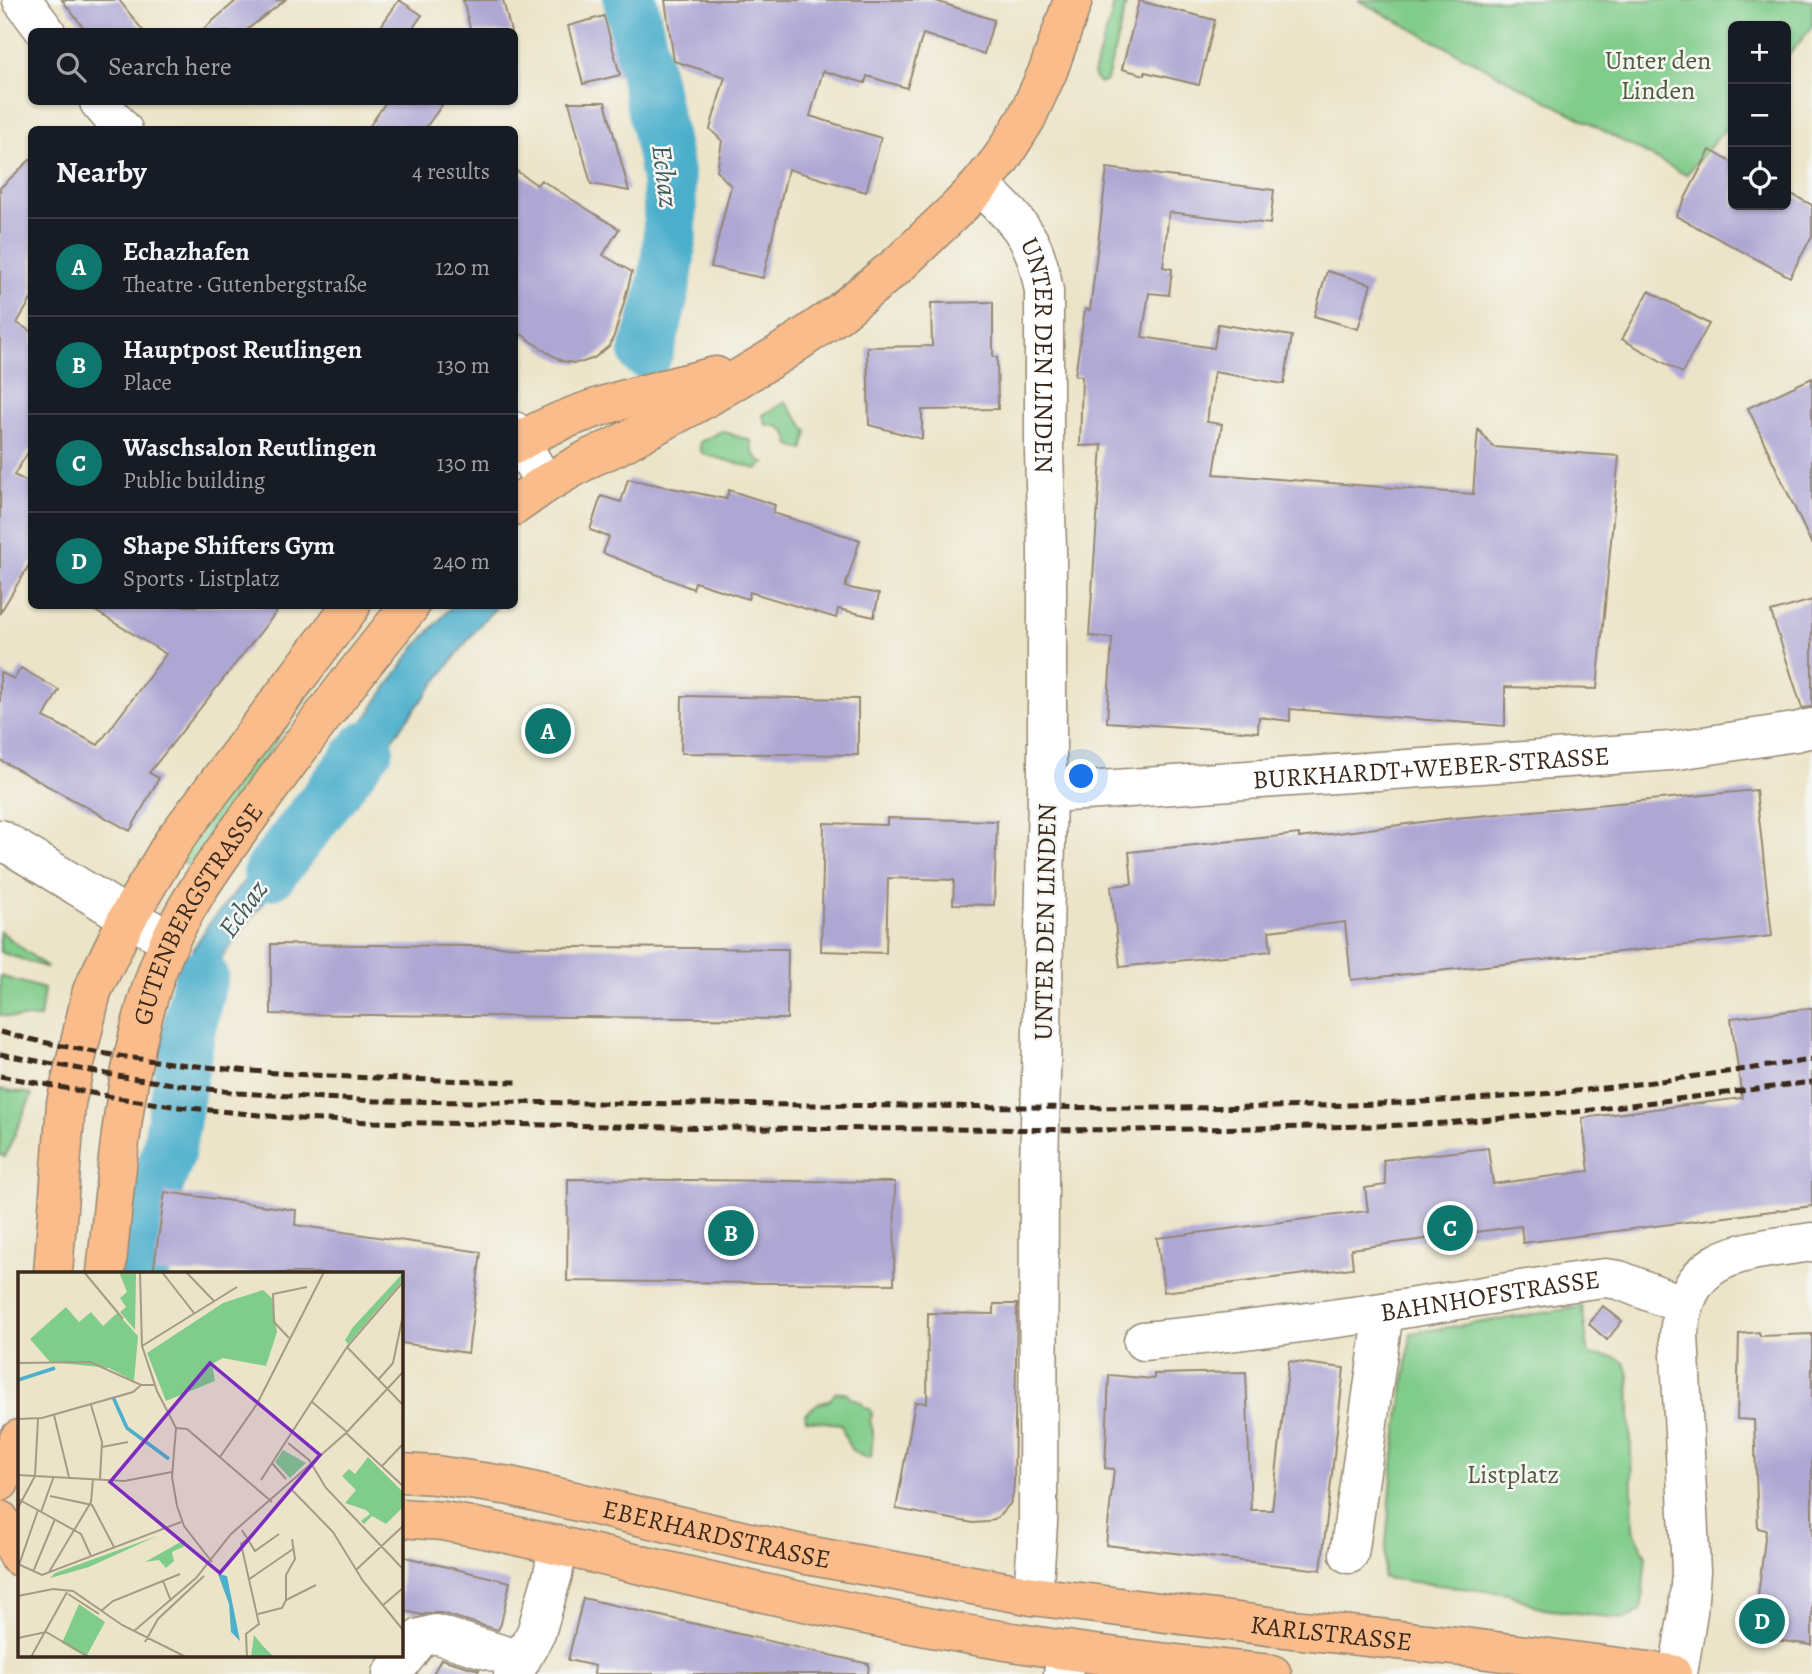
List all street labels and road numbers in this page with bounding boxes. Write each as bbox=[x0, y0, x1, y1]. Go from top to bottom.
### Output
street label: UNTER DEN LINDEN bbox=[1012, 231, 1062, 474]
street label: BURKHARDT+WEBER-STRASSE bbox=[1252, 738, 1611, 797]
street label: GUTENBERGSTRASSE bbox=[124, 796, 271, 1029]
street label: UNTER DEN LINDEN bbox=[1025, 803, 1065, 1041]
street label: BAHNHOFSTRASSE bbox=[1378, 1261, 1602, 1330]
street label: EBERHARDSTRASSE bbox=[599, 1491, 833, 1577]
street label: KARLSTRASSE bbox=[1248, 1606, 1414, 1659]

